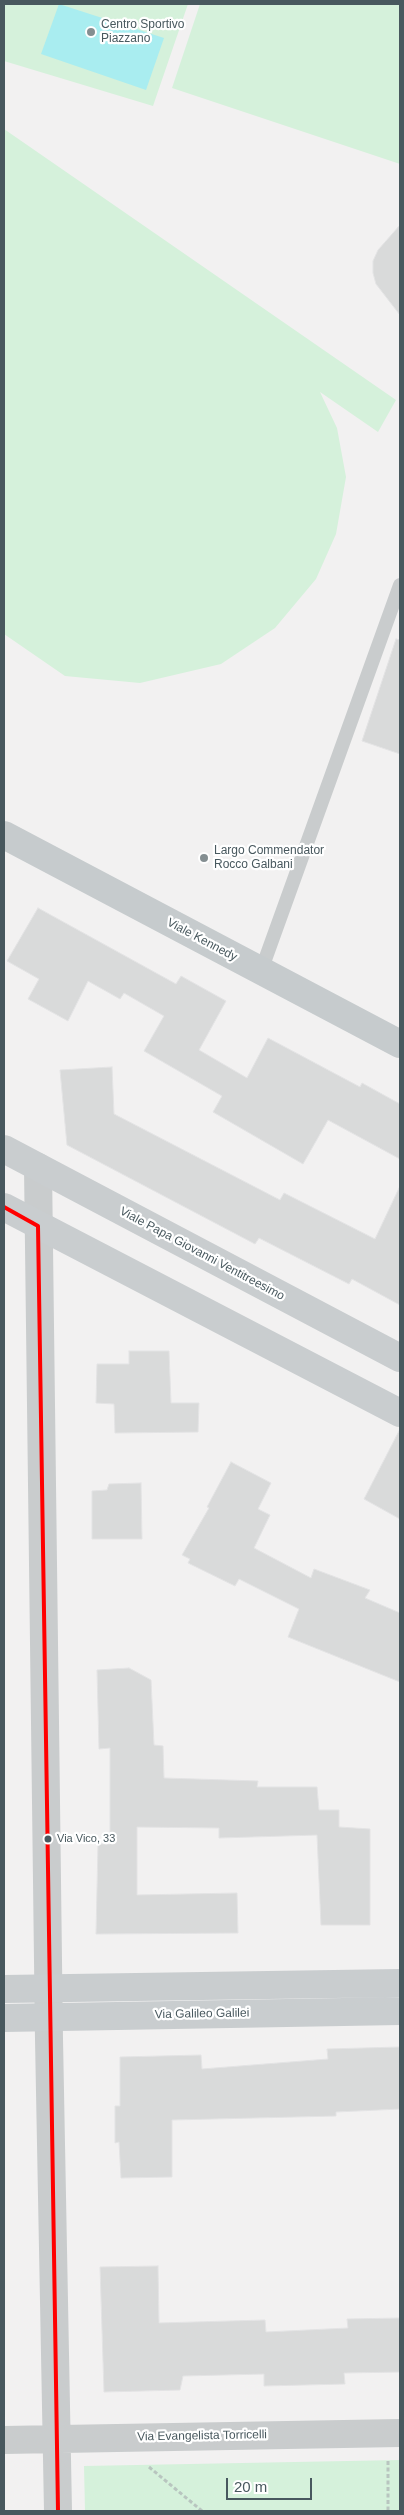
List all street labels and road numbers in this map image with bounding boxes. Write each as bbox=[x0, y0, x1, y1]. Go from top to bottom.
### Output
street label: Viale Kennedy bbox=[165, 916, 239, 964]
street label: Viale Papa Giovanni Ventitreesimo bbox=[117, 1204, 287, 1304]
street label: Via Galileo Galilei bbox=[155, 2006, 249, 2022]
street label: Via Evangelista Torricelli bbox=[137, 2428, 267, 2444]

